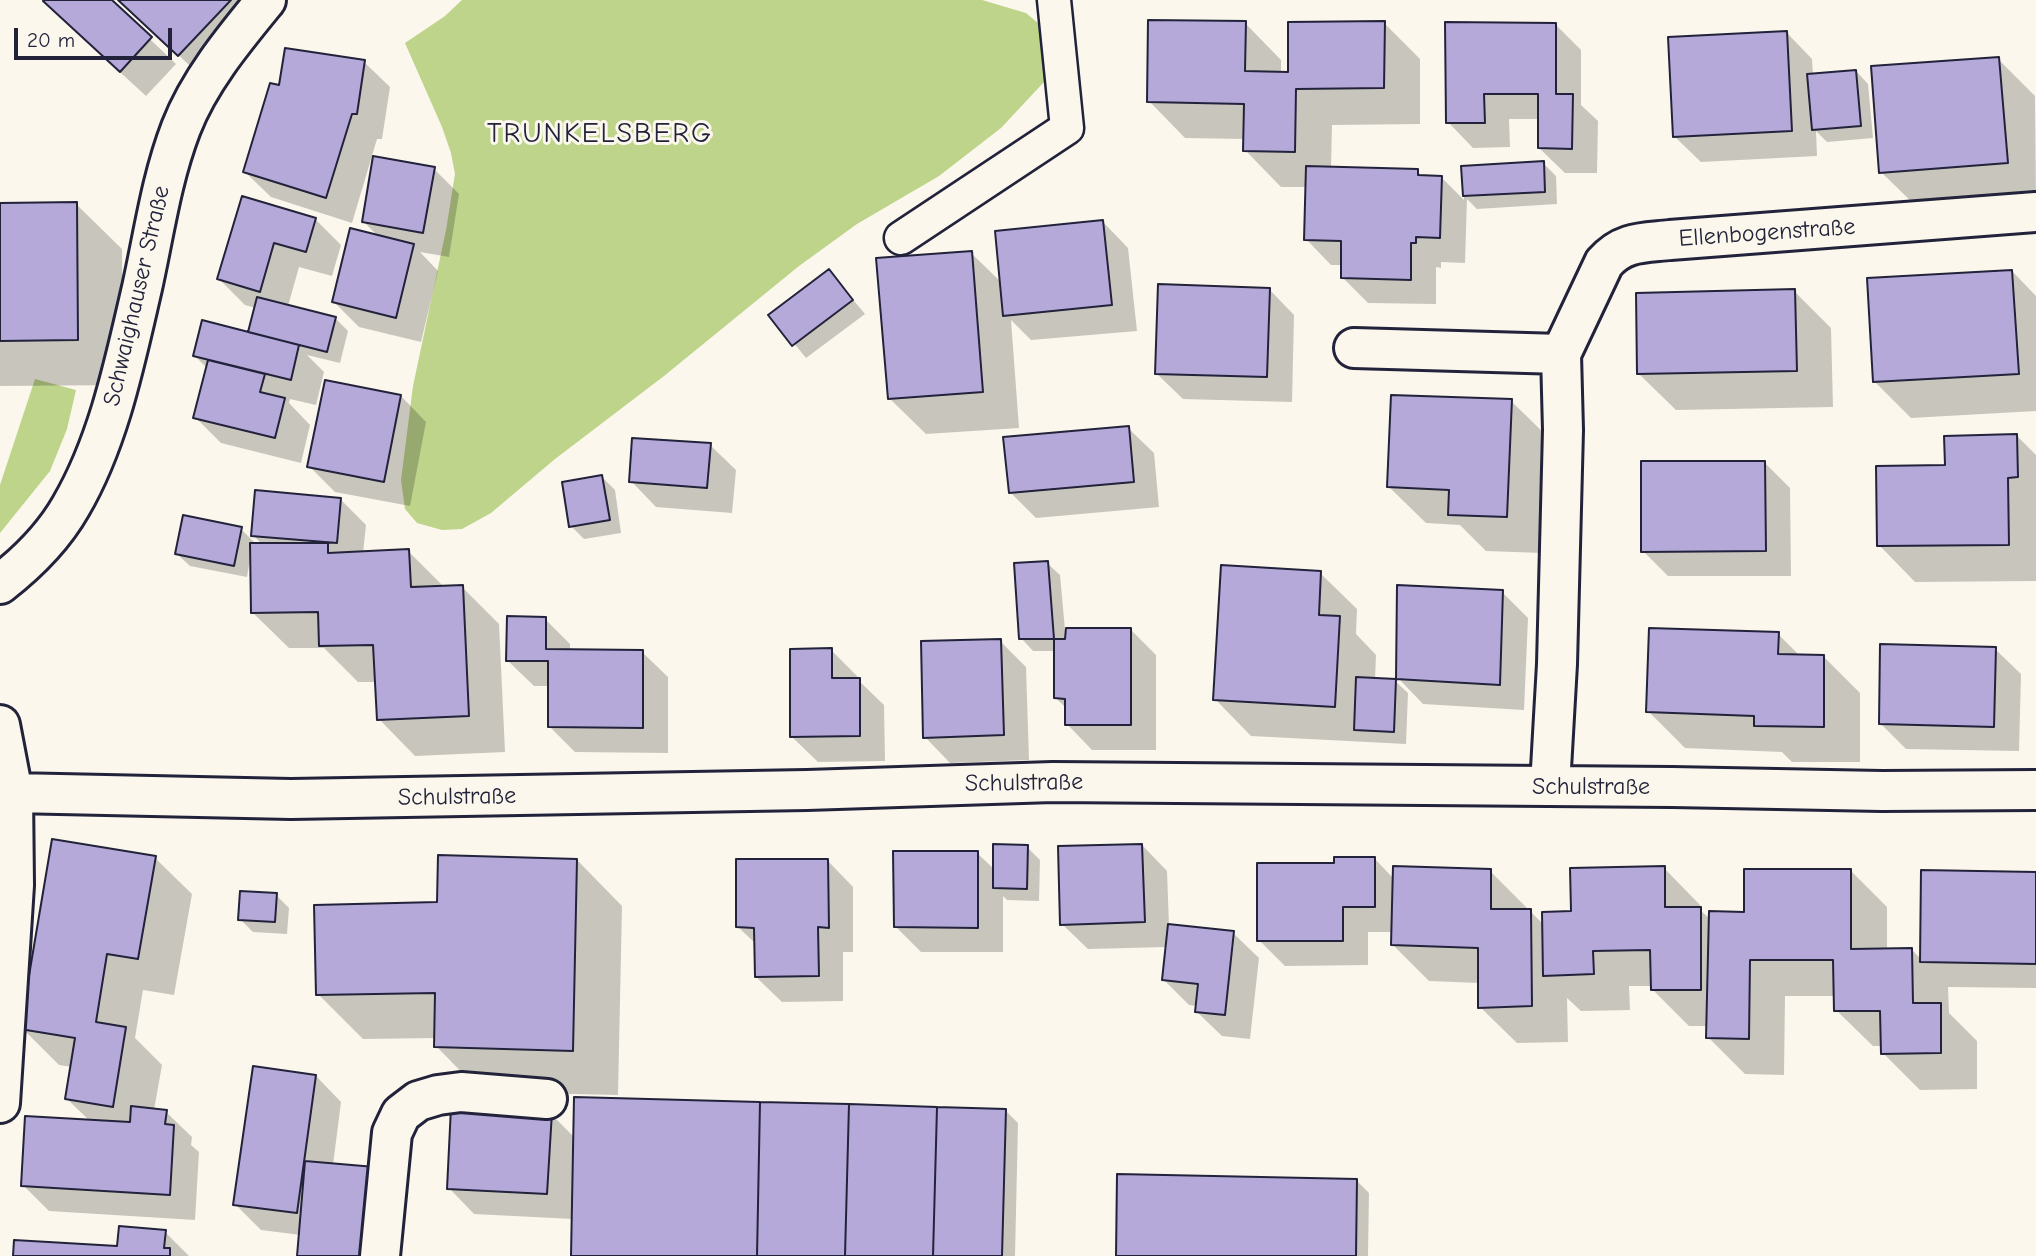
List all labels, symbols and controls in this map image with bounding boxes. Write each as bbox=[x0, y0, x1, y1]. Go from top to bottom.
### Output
scale bar bbox=[18, 14, 175, 58]
text: 20 m bbox=[27, 28, 75, 52]
district label: TRUNKELSBERG bbox=[488, 117, 712, 151]
street label: Schwaighauser Straße bbox=[98, 183, 176, 409]
street label: Ellenbogenstraße bbox=[1678, 212, 1856, 254]
street label: Schulstraße bbox=[965, 768, 1083, 798]
street label: Schulstraße bbox=[1532, 773, 1650, 801]
street label: Schulstraße bbox=[398, 782, 516, 812]

